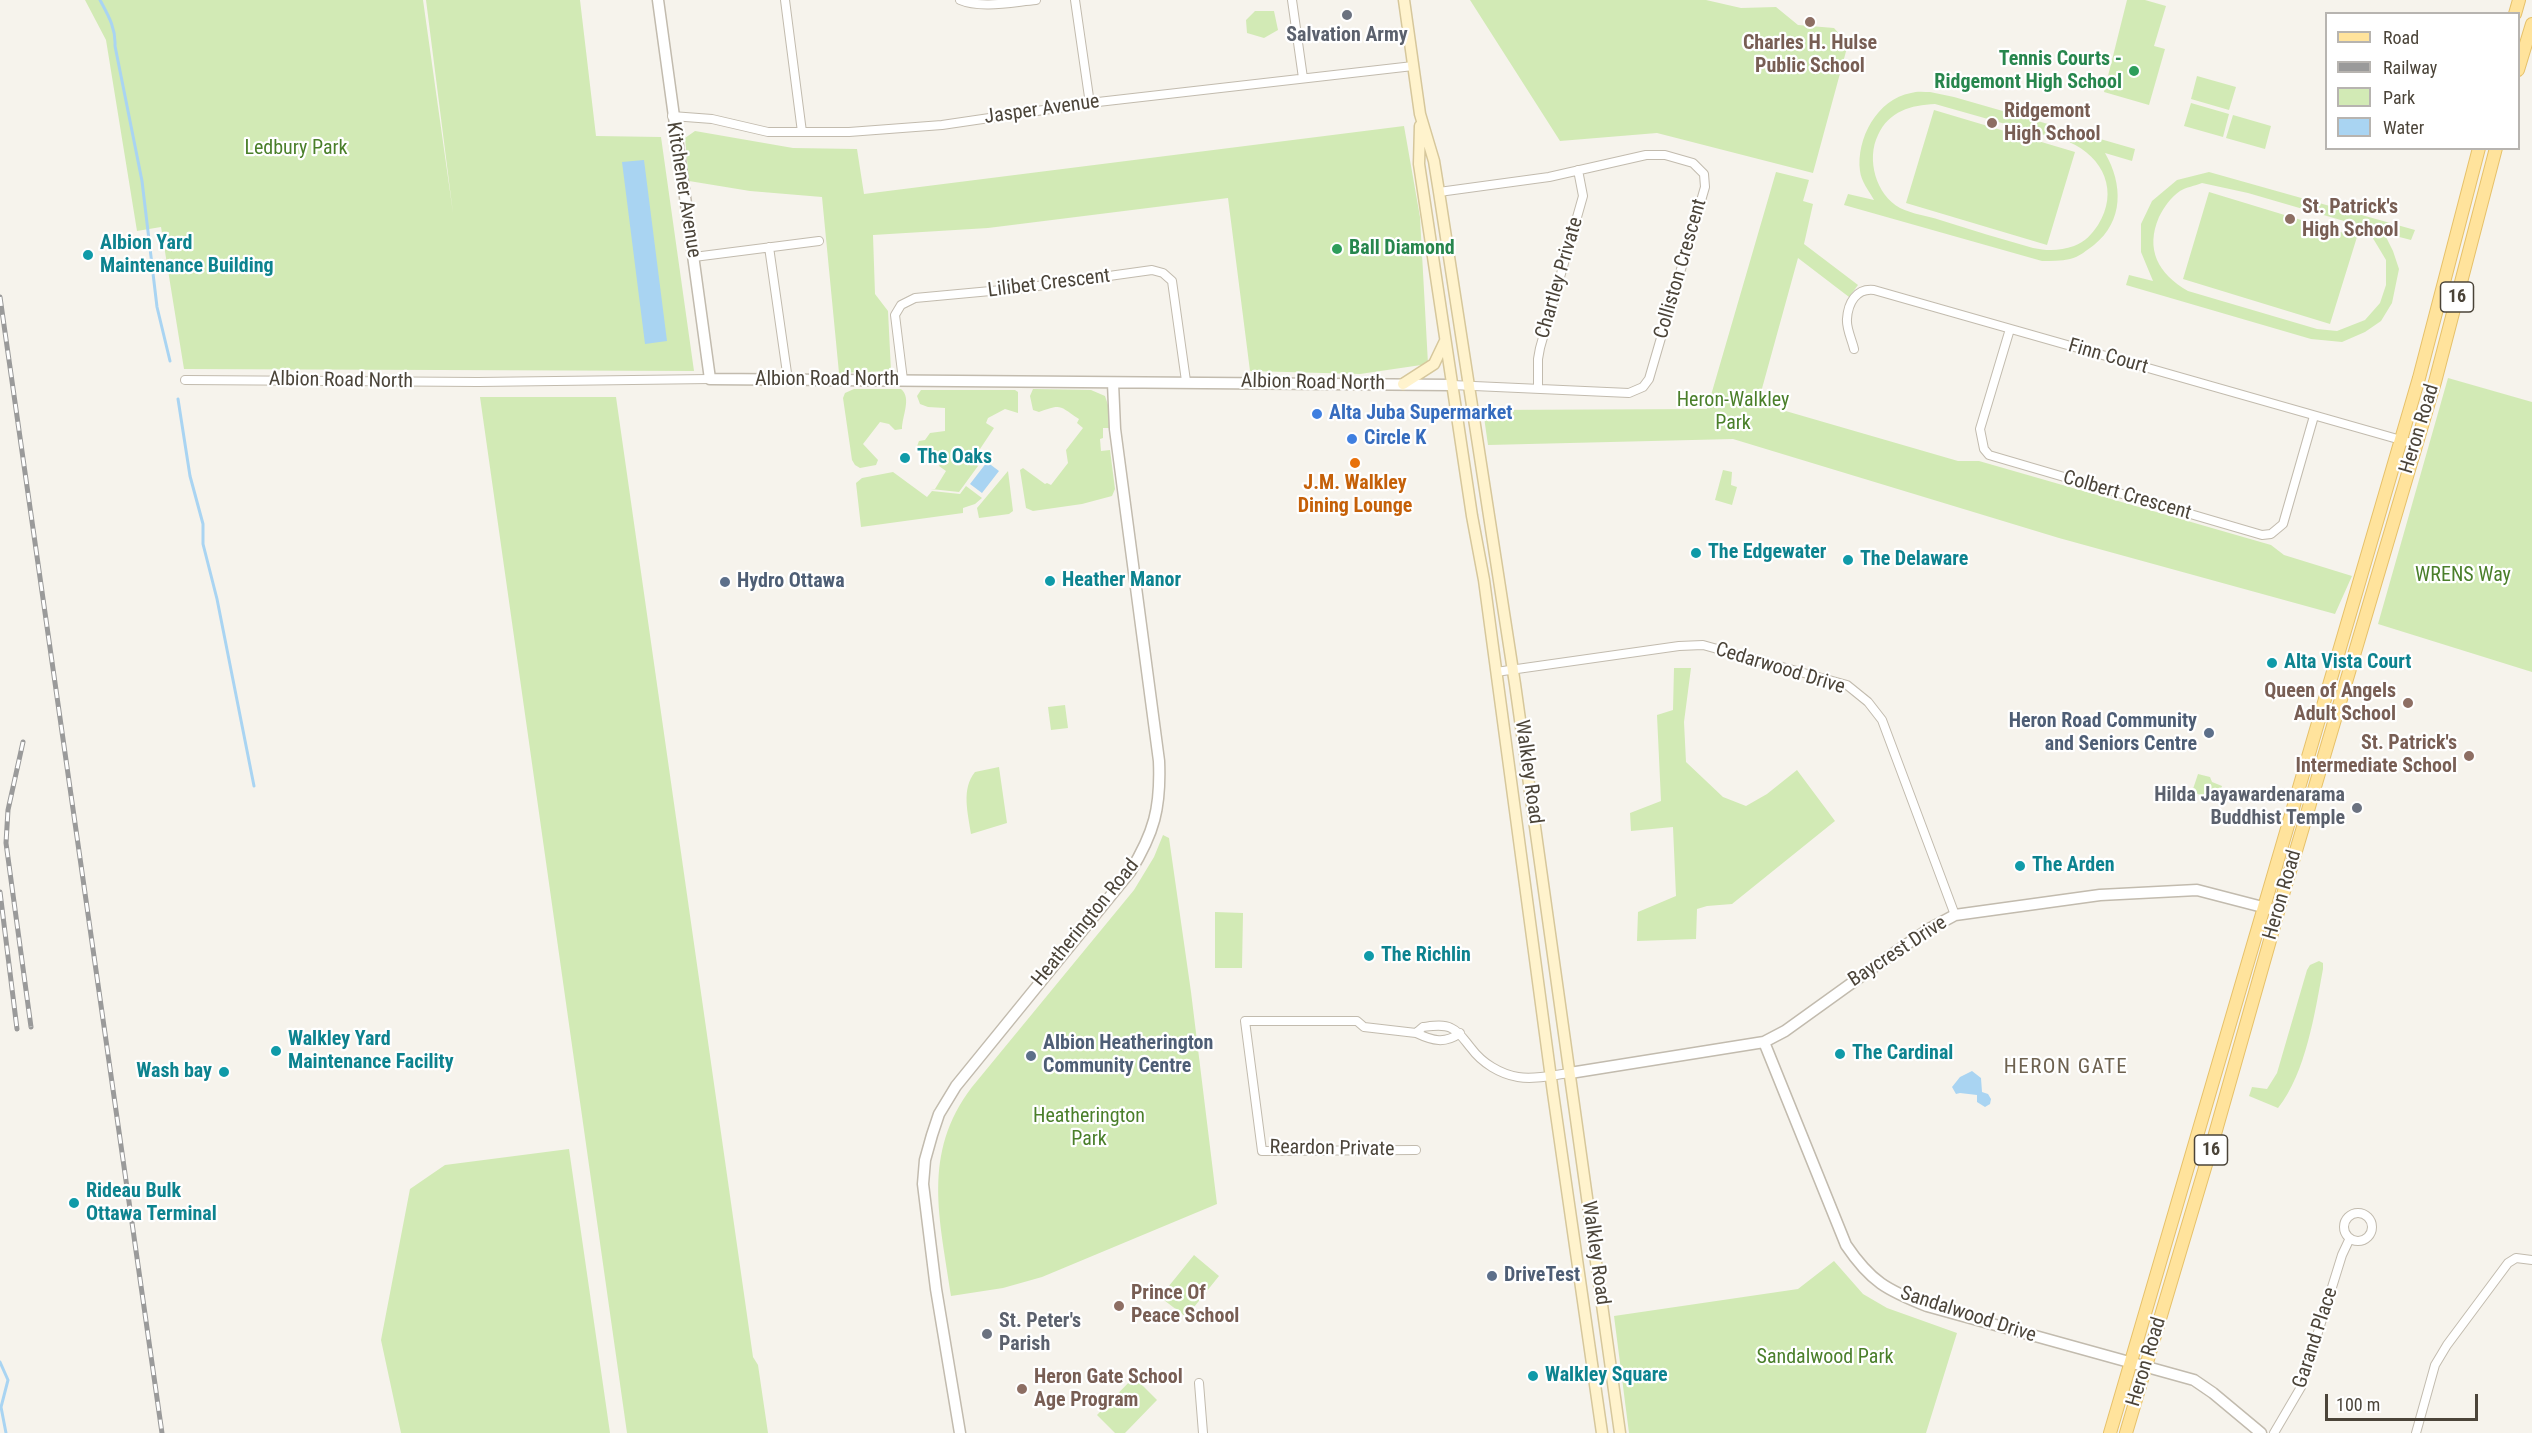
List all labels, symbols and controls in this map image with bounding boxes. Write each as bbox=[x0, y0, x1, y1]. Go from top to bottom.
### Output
marker: Salvation Army bbox=[1340, 8, 1354, 22]
legend bbox=[2325, 12, 2520, 150]
marker: Charles H. Hulse Public School bbox=[1803, 15, 1817, 29]
place label: Salvation Army bbox=[1286, 24, 1408, 48]
text: Road bbox=[2383, 27, 2419, 48]
place label: Charles H. Hulse Public School bbox=[1743, 32, 1877, 79]
place label: Tennis Courts - Ridgemont High School bbox=[1934, 48, 2122, 95]
text: Railway bbox=[2383, 57, 2437, 78]
marker: Tennis Courts - Ridgemont High School bbox=[2127, 64, 2141, 78]
text: Park bbox=[2383, 87, 2415, 108]
street label: Jasper Avenue bbox=[983, 90, 1101, 130]
place label: Ridgemont High School bbox=[2004, 100, 2101, 147]
marker: Ridgemont High School bbox=[1985, 116, 1999, 130]
text: Water bbox=[2383, 117, 2424, 138]
street label: Kitchener Avenue bbox=[660, 120, 706, 260]
park label: Ledbury Park bbox=[244, 137, 348, 161]
street label: Colliston Crescent bbox=[1650, 196, 1712, 342]
place label: St. Patrick's High School bbox=[2302, 196, 2399, 243]
marker: St. Patrick's High School bbox=[2283, 212, 2297, 226]
street label: Chartley Private bbox=[1531, 215, 1589, 341]
place label: Albion Yard Maintenance Building bbox=[100, 232, 274, 279]
place label: Ball Diamond bbox=[1349, 237, 1455, 261]
marker: Ball Diamond bbox=[1330, 242, 1344, 256]
marker: Albion Yard Maintenance Building bbox=[81, 248, 95, 262]
street label: Lilibet Crescent bbox=[987, 265, 1111, 303]
road number: 16 bbox=[2440, 282, 2474, 312]
street label: Finn Court bbox=[2065, 334, 2151, 380]
street label: Albion Road North bbox=[269, 368, 413, 394]
street label: Albion Road North bbox=[755, 368, 899, 392]
street label: Albion Road North bbox=[1241, 370, 1385, 396]
street label: Heron Road bbox=[2395, 381, 2445, 477]
park label: Heron-Walkley Park bbox=[1677, 389, 1789, 436]
place label: Alta Juba Supermarket bbox=[1329, 402, 1512, 426]
marker: Alta Juba Supermarket bbox=[1310, 407, 1324, 421]
place label: Circle K bbox=[1364, 427, 1426, 451]
marker: Circle K bbox=[1345, 432, 1359, 446]
place label: The Oaks bbox=[917, 446, 992, 470]
marker: The Oaks bbox=[898, 451, 912, 465]
marker: J.M. Walkley Dining Lounge bbox=[1348, 456, 1362, 470]
street label: Colbert Crescent bbox=[2060, 466, 2194, 526]
place label: J.M. Walkley Dining Lounge bbox=[1298, 472, 1412, 519]
place label: The Edgewater bbox=[1708, 541, 1826, 565]
marker: The Edgewater bbox=[1689, 546, 1703, 560]
place label: The Delaware bbox=[1860, 548, 1968, 572]
marker: The Delaware bbox=[1841, 553, 1855, 567]
park label: WRENS Way bbox=[2415, 564, 2511, 588]
place label: Heather Manor bbox=[1062, 569, 1181, 593]
place label: Hydro Ottawa bbox=[737, 570, 845, 594]
marker: Heather Manor bbox=[1043, 574, 1057, 588]
marker: Hydro Ottawa bbox=[718, 575, 732, 589]
street label: Cedarwood Drive bbox=[1712, 638, 1848, 700]
place label: Alta Vista Court bbox=[2284, 651, 2411, 675]
marker: Alta Vista Court bbox=[2265, 656, 2279, 670]
place label: Queen of Angels Adult School bbox=[2264, 680, 2396, 727]
marker: Queen of Angels Adult School bbox=[2401, 696, 2415, 710]
place label: Heron Road Community and Seniors Centre bbox=[2009, 710, 2197, 757]
street label: Walkley Road bbox=[1509, 718, 1547, 826]
marker: Heron Road Community and Seniors Centre bbox=[2202, 726, 2216, 740]
place label: St. Patrick's Intermediate School bbox=[2296, 732, 2457, 779]
marker: St. Patrick's Intermediate School bbox=[2462, 749, 2476, 763]
place label: Hilda Jayawardenarama Buddhist Temple bbox=[2154, 784, 2345, 831]
marker: Hilda Jayawardenarama Buddhist Temple bbox=[2350, 801, 2364, 815]
street label: Heron Road bbox=[2259, 847, 2307, 943]
place label: The Arden bbox=[2032, 854, 2115, 878]
street label: Heatherington Road bbox=[1027, 855, 1145, 991]
marker: The Arden bbox=[2013, 859, 2027, 873]
street label: Baycrest Drive bbox=[1844, 911, 1952, 993]
place label: The Richlin bbox=[1381, 944, 1471, 968]
marker: The Richlin bbox=[1362, 949, 1376, 963]
place label: Walkley Yard Maintenance Facility bbox=[288, 1028, 454, 1075]
place label: Albion Heatherington Community Centre bbox=[1043, 1032, 1213, 1079]
place label: The Cardinal bbox=[1852, 1042, 1953, 1066]
marker: Walkley Yard Maintenance Facility bbox=[269, 1044, 283, 1058]
marker: The Cardinal bbox=[1833, 1047, 1847, 1061]
marker: Albion Heatherington Community Centre bbox=[1024, 1049, 1038, 1063]
district label: HERON GATE bbox=[2004, 1055, 2128, 1081]
place label: Wash bay bbox=[136, 1060, 212, 1084]
marker: Wash bay bbox=[217, 1065, 231, 1079]
park label: Heatherington Park bbox=[1033, 1105, 1145, 1152]
road number: 16 bbox=[2194, 1135, 2228, 1165]
street label: Reardon Private bbox=[1269, 1136, 1395, 1162]
place label: Rideau Bulk Ottawa Terminal bbox=[86, 1180, 217, 1227]
marker: Rideau Bulk Ottawa Terminal bbox=[67, 1196, 81, 1210]
street label: Walkley Road bbox=[1576, 1199, 1614, 1307]
place label: DriveTest bbox=[1504, 1264, 1580, 1288]
marker: DriveTest bbox=[1485, 1269, 1499, 1283]
place label: Prince Of Peace School bbox=[1131, 1282, 1239, 1329]
street label: Sandalwood Drive bbox=[1897, 1282, 2039, 1348]
street label: Garand Place bbox=[2288, 1284, 2344, 1392]
marker: Prince Of Peace School bbox=[1112, 1299, 1126, 1313]
place label: St. Peter's Parish bbox=[999, 1310, 1081, 1357]
street label: Heron Road bbox=[2122, 1314, 2172, 1410]
marker: St. Peter's Parish bbox=[980, 1327, 994, 1341]
park label: Sandalwood Park bbox=[1757, 1346, 1893, 1370]
place label: Walkley Square bbox=[1545, 1364, 1668, 1388]
place label: Heron Gate School Age Program bbox=[1034, 1366, 1183, 1413]
marker: Walkley Square bbox=[1526, 1369, 1540, 1383]
marker: Heron Gate School Age Program bbox=[1015, 1382, 1029, 1396]
scale bar bbox=[2328, 1382, 2481, 1420]
text: 100 m bbox=[2336, 1394, 2380, 1415]

